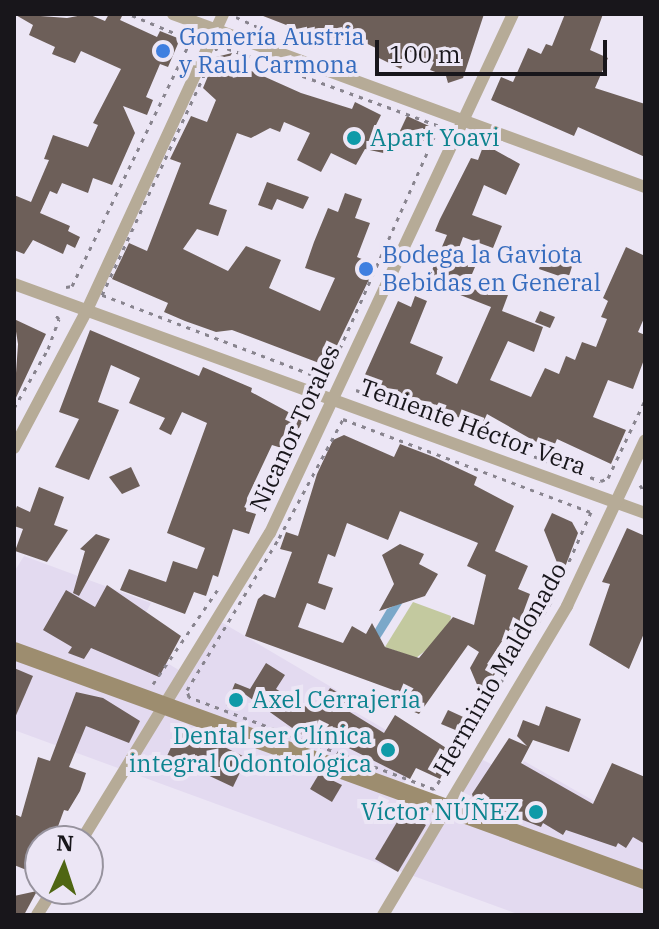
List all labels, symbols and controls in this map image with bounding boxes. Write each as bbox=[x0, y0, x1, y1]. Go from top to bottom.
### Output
place label: Gomería Austria y Raul Carmona bbox=[179, 23, 365, 79]
scale bar bbox=[379, 24, 611, 74]
text: 100 m bbox=[389, 38, 461, 70]
marker: Gomería Austria y Raul Carmona bbox=[154, 42, 172, 60]
place label: Apart Yoavi bbox=[370, 124, 500, 152]
marker: Apart Yoavi bbox=[345, 129, 363, 147]
place label: Bodega la Gaviota Bebidas en General bbox=[382, 241, 601, 297]
marker: Bodega la Gaviota Bebidas en General bbox=[357, 260, 375, 278]
street label: Nicanor Torales bbox=[244, 340, 346, 516]
street label: Teniente Héctor Vera bbox=[356, 373, 590, 481]
street label: Herminio Maldonado bbox=[427, 558, 573, 780]
place label: Axel Cerrajería bbox=[252, 686, 421, 714]
marker: Axel Cerrajería bbox=[227, 691, 245, 709]
place label: Dental ser Clínica integral Odontológica bbox=[129, 722, 372, 778]
marker: Dental ser Clínica integral Odontológica bbox=[379, 741, 397, 759]
place label: Víctor NÚÑEZ bbox=[361, 798, 520, 826]
marker: Víctor NÚÑEZ bbox=[527, 803, 545, 821]
north arrow bbox=[24, 825, 104, 905]
text: N bbox=[56, 828, 75, 857]

